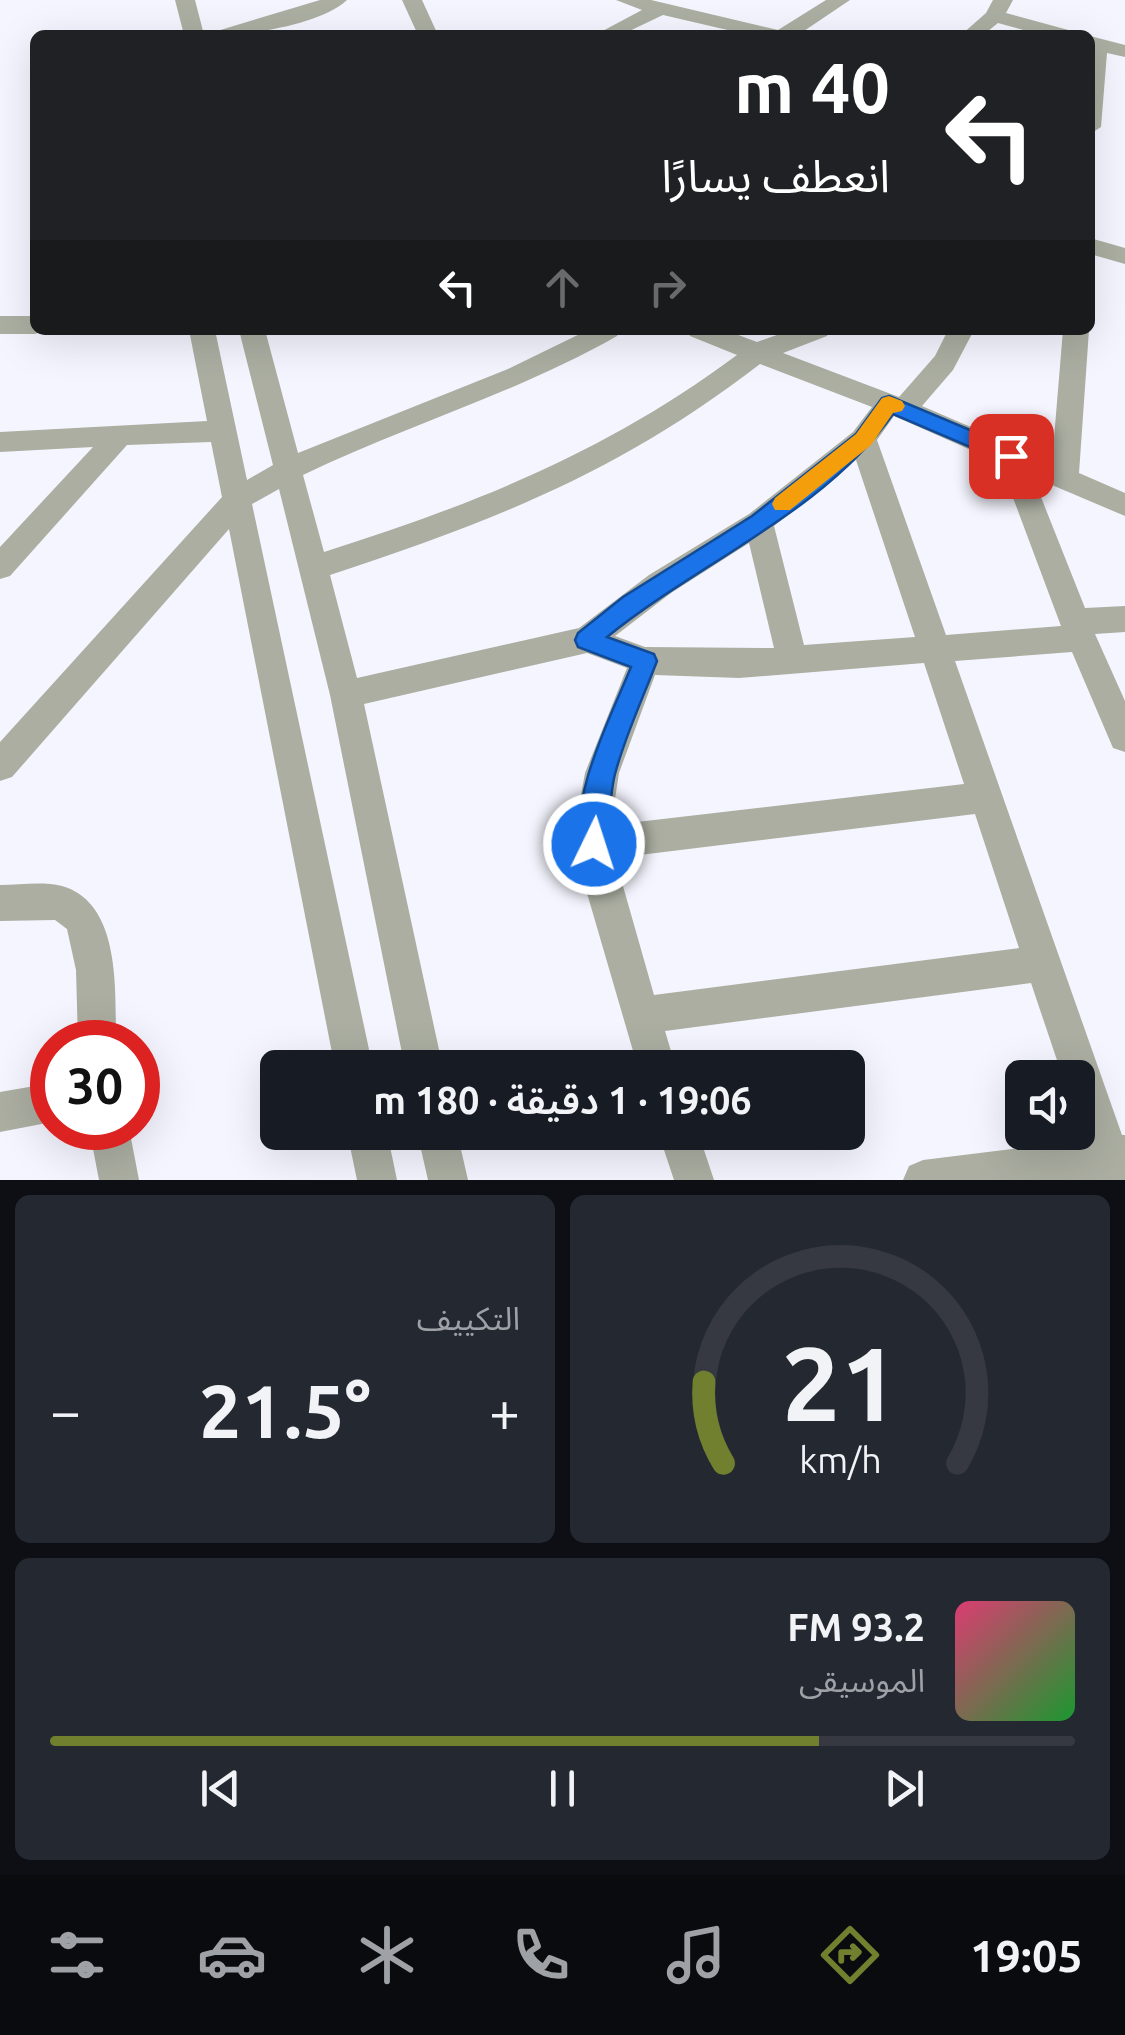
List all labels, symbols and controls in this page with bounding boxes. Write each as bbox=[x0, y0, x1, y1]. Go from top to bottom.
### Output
text: 40 m bbox=[734, 48, 890, 126]
icon: left bbox=[925, 70, 1055, 200]
text: انعطف يسارًا bbox=[661, 150, 890, 201]
icon: left bbox=[430, 260, 485, 315]
icon: ahead bbox=[535, 260, 590, 315]
icon: right bbox=[640, 260, 695, 315]
pin bbox=[969, 414, 1054, 499]
icon: arrive bbox=[984, 429, 1039, 484]
position arrow bbox=[542, 792, 646, 896]
speed limit sign: 30 bbox=[30, 1020, 160, 1150]
map controls bbox=[1005, 1060, 1095, 1150]
button: sound bbox=[1005, 1060, 1095, 1150]
text: 19:06 · 1 دقيقة · 180 m bbox=[373, 1079, 752, 1121]
text: التكييف bbox=[417, 1300, 520, 1336]
text: 21 bbox=[781, 1324, 899, 1441]
text: 21.5° bbox=[199, 1368, 371, 1452]
text: − bbox=[50, 1380, 81, 1441]
text: + bbox=[489, 1380, 520, 1441]
text: km/h bbox=[799, 1440, 881, 1480]
text: 93.2 FM bbox=[787, 1606, 925, 1648]
text: الموسيقى bbox=[799, 1662, 925, 1698]
icon: previous bbox=[193, 1761, 248, 1816]
icon: pause bbox=[535, 1761, 590, 1816]
icon: next bbox=[877, 1761, 932, 1816]
icon: filters bbox=[42, 1920, 112, 1990]
icon: car bbox=[197, 1920, 267, 1990]
icon: climate bbox=[352, 1920, 422, 1990]
icon: phone bbox=[506, 1920, 576, 1990]
icon: music bbox=[661, 1920, 731, 1990]
icon: directions bbox=[815, 1920, 885, 1990]
text: 19:05 bbox=[970, 1930, 1083, 1981]

